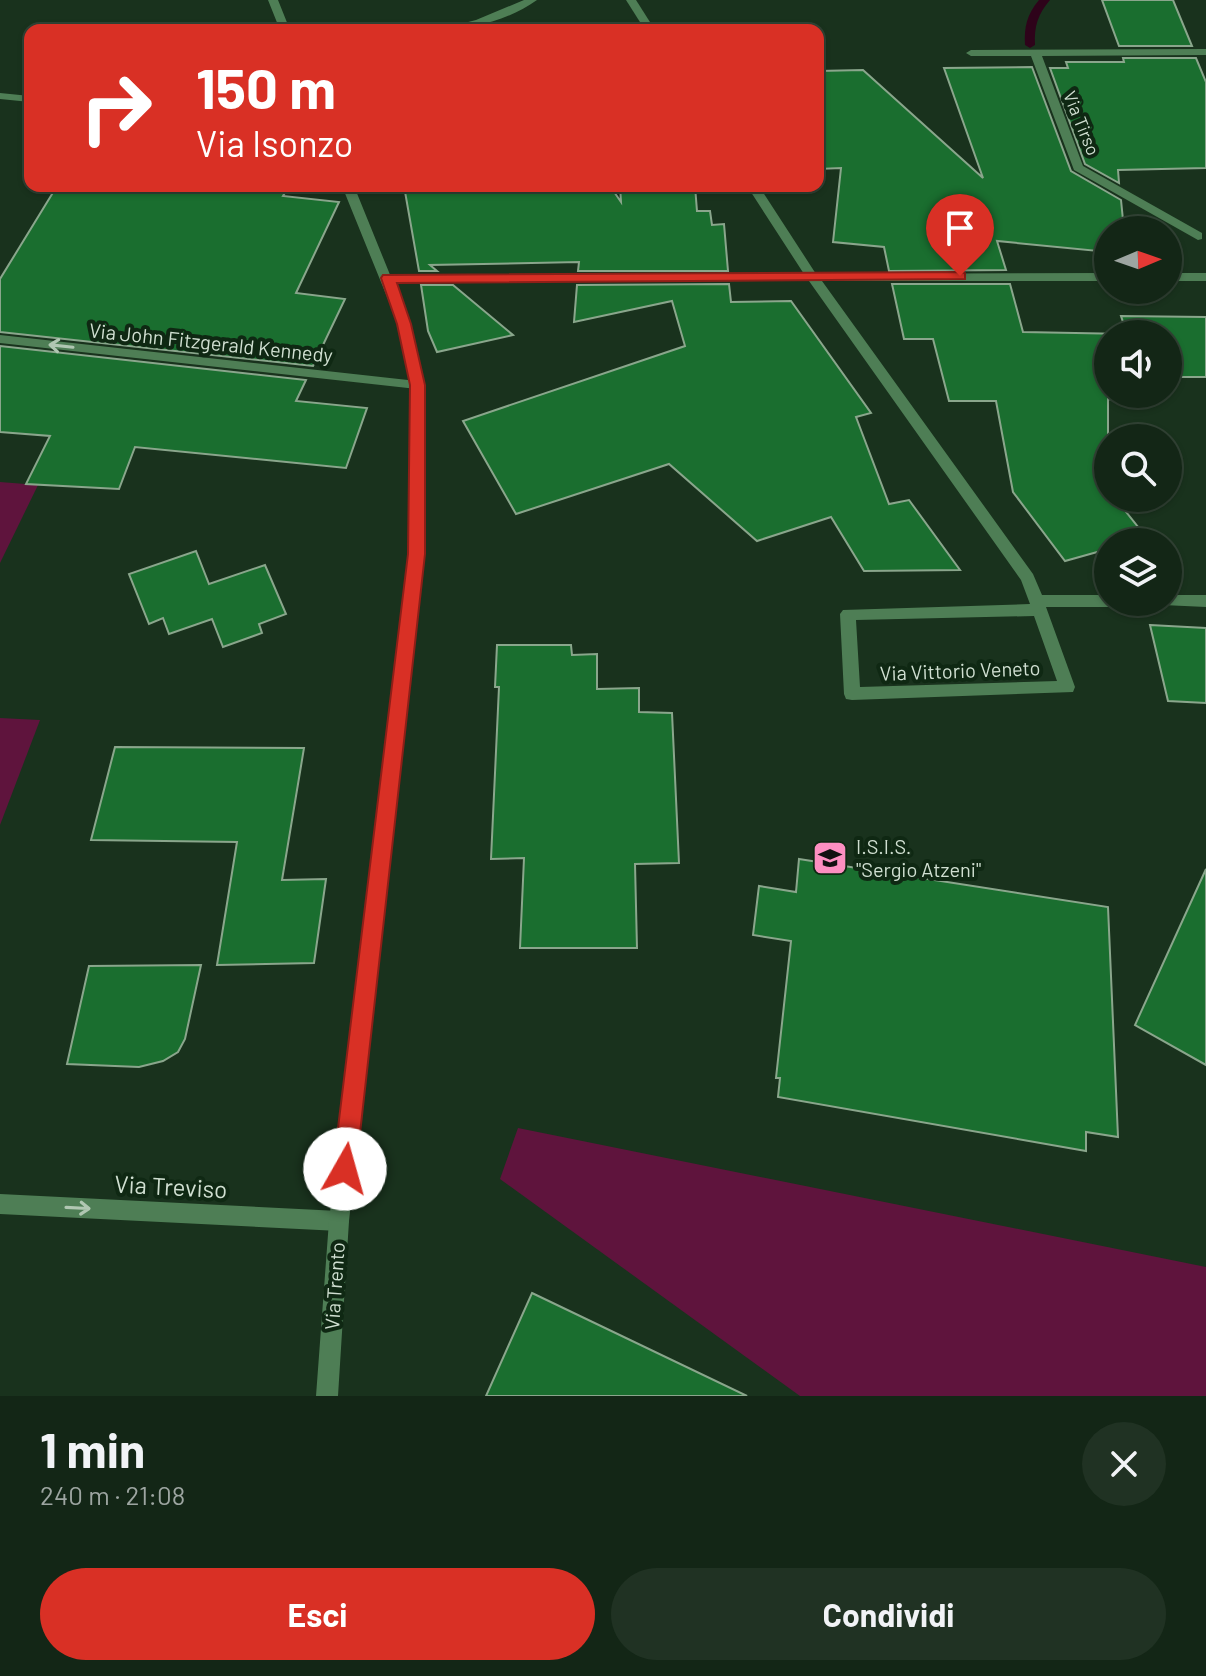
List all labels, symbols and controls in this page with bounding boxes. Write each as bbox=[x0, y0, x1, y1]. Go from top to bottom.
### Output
text: 150 m bbox=[196, 53, 336, 120]
icon: right bbox=[64, 56, 168, 160]
street label: Via Tirso bbox=[1059, 88, 1105, 158]
text: Via Isonzo bbox=[196, 121, 353, 164]
pin bbox=[926, 194, 994, 276]
icon: arrive bbox=[938, 206, 982, 250]
north arrow bbox=[1094, 216, 1182, 304]
map controls bbox=[1094, 216, 1182, 616]
street label: Via John Fitzgerald Kennedy bbox=[88, 317, 334, 367]
button: sound bbox=[1094, 320, 1182, 408]
one-way arrow bbox=[49, 338, 75, 353]
button: search bbox=[1094, 424, 1182, 512]
button: layers bbox=[1094, 528, 1182, 616]
street label: Via Vittorio Veneto bbox=[879, 655, 1041, 685]
place label: I.S.I.S. "Sergio Atzeni" bbox=[856, 834, 981, 881]
school or university icon: I.S.I.S. "Sergio Atzeni" bbox=[811, 839, 849, 877]
position arrow bbox=[303, 1127, 387, 1211]
street label: Via Treviso bbox=[114, 1169, 228, 1203]
one-way arrow bbox=[64, 1200, 91, 1215]
street label: Via Trento bbox=[319, 1241, 349, 1331]
text: 1 min bbox=[40, 1420, 145, 1478]
button: close bbox=[1082, 1422, 1166, 1506]
text: 240 m · 21:08 bbox=[40, 1479, 185, 1510]
button: Esci bbox=[40, 1568, 595, 1660]
button: Condividi bbox=[611, 1568, 1166, 1660]

